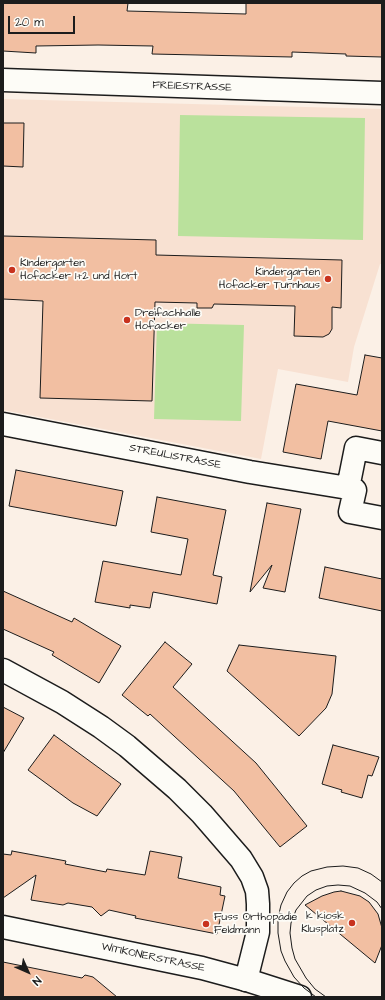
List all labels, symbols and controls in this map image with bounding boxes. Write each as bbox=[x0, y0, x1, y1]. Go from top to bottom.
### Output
scale bar bbox=[10, 8, 77, 34]
text: 20 m bbox=[15, 14, 44, 31]
street label: FREIESTRASSE bbox=[152, 79, 232, 95]
place label: KIndergarten Hofacker 1+2 und Hort bbox=[20, 257, 137, 283]
marker: KIndergarten Hofacker 1+2 und Hort bbox=[7, 265, 17, 275]
place label: Kindergarten Hofacker Turnhaus bbox=[219, 266, 320, 292]
marker: Kindergarten Hofacker Turnhaus bbox=[323, 274, 333, 284]
place label: Dreifachhalle Hofacker bbox=[135, 307, 201, 333]
marker: Dreifachhalle Hofacker bbox=[122, 315, 132, 325]
street label: STREULISTRASSE bbox=[128, 442, 222, 472]
place label: k kiosk Klusplatz bbox=[301, 910, 344, 936]
place label: Fuss Orthopädie Feldmann bbox=[214, 911, 297, 937]
marker: k kiosk Klusplatz bbox=[347, 918, 357, 928]
marker: Fuss Orthopädie Feldmann bbox=[201, 919, 211, 929]
street label: WITIKONERSTRASSE bbox=[100, 941, 206, 975]
north arrow bbox=[8, 952, 48, 992]
text: N bbox=[29, 973, 45, 989]

